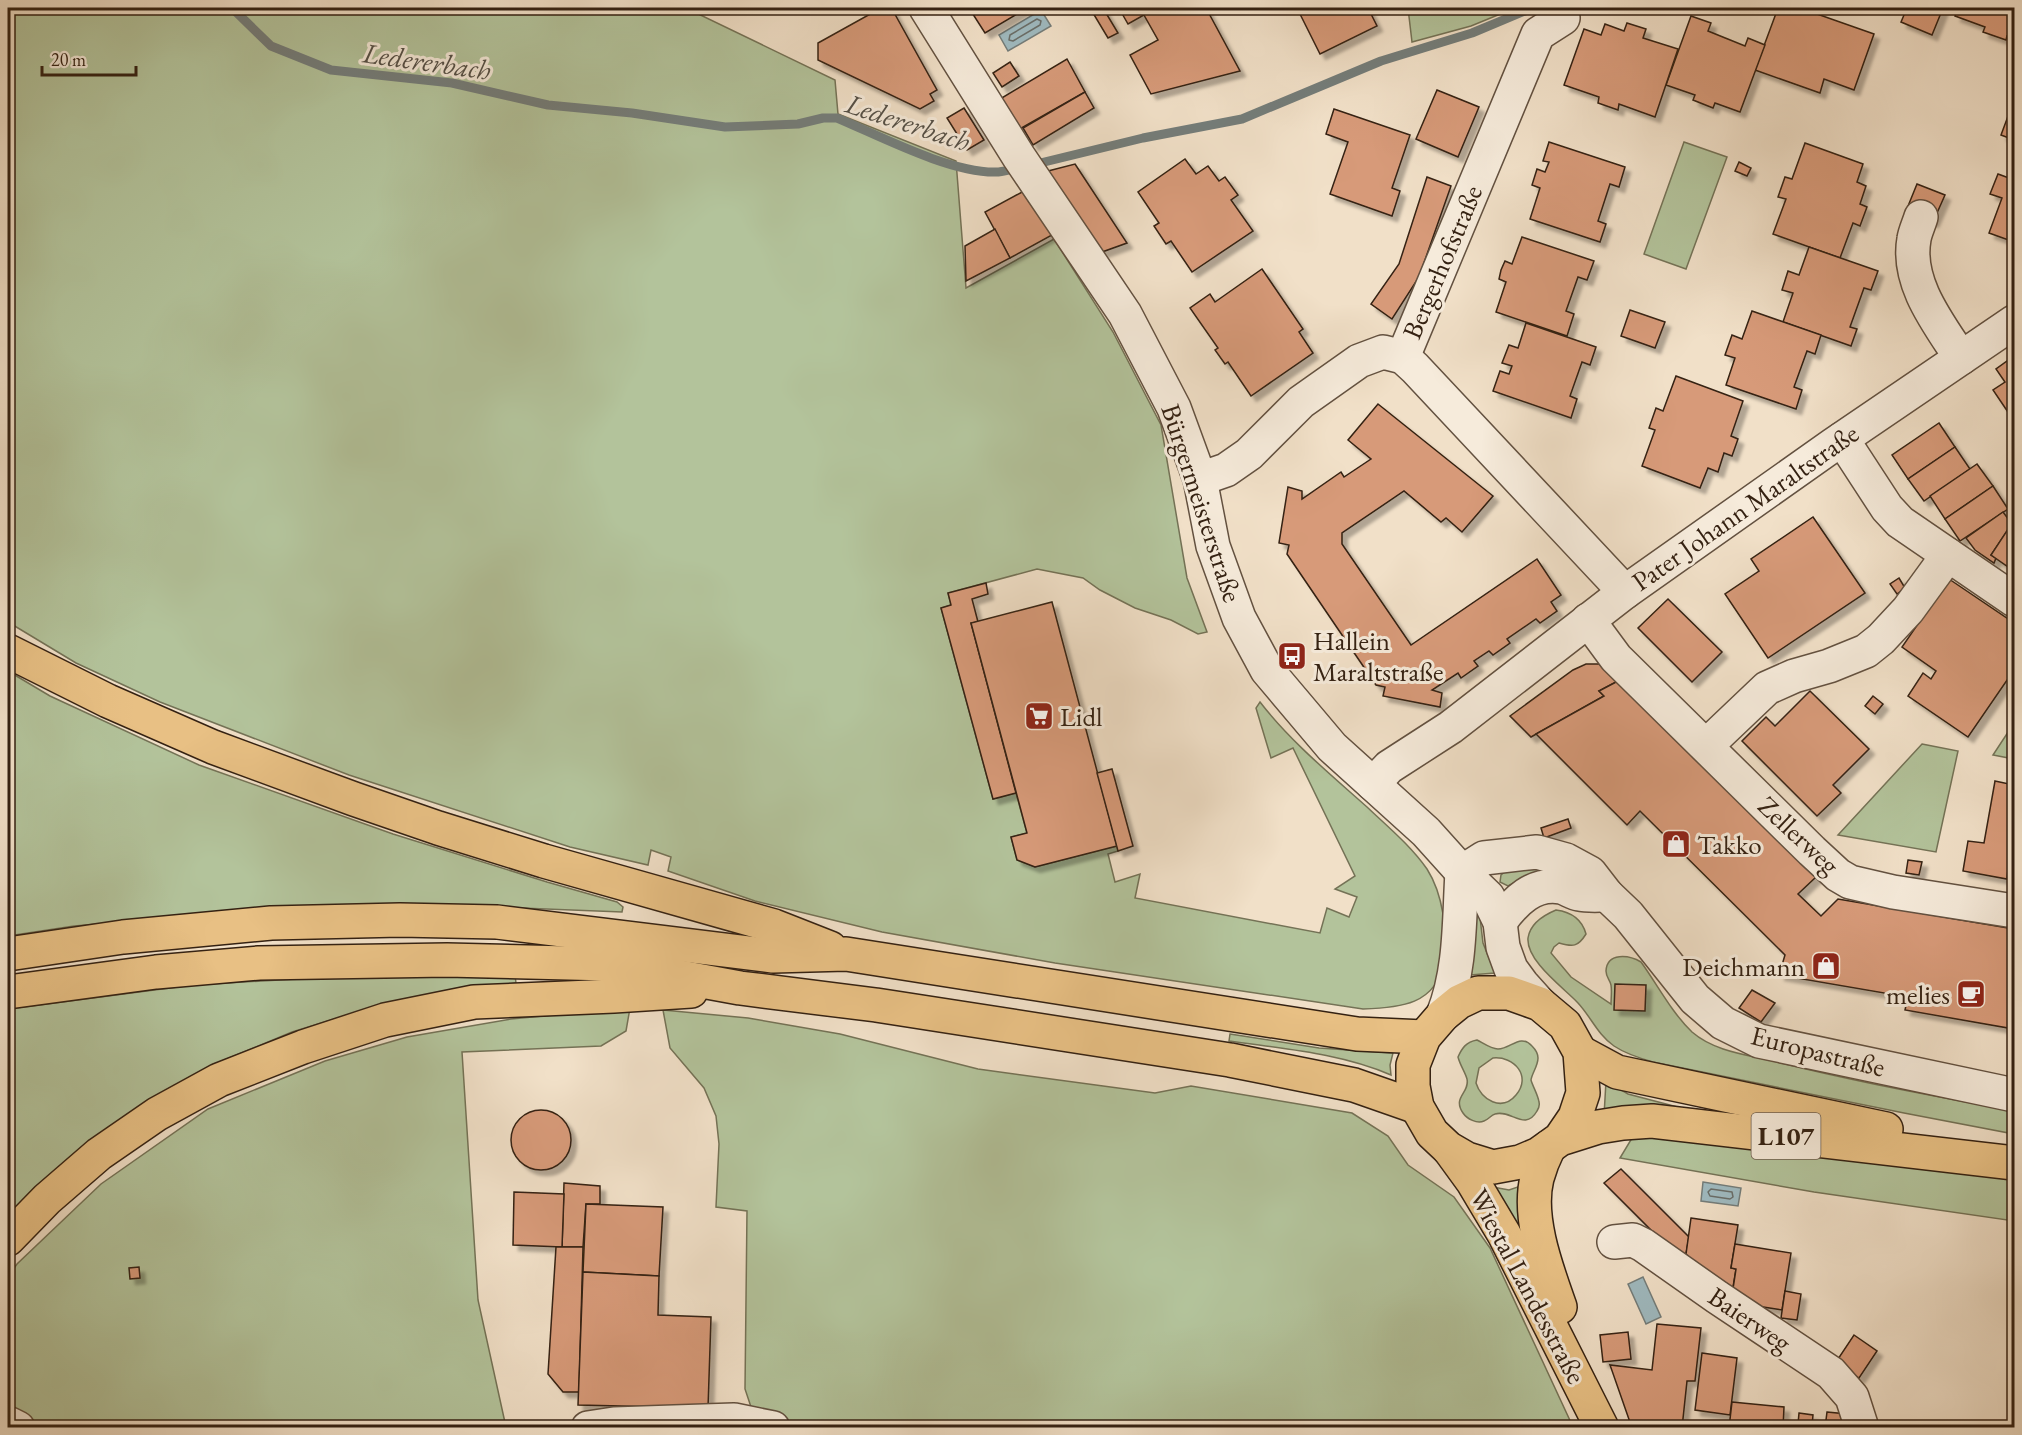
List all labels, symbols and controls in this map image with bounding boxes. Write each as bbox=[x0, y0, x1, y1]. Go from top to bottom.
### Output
water label: Ledererbach bbox=[360, 34, 494, 88]
scale bar bbox=[42, 39, 136, 77]
text: 20 m bbox=[51, 48, 86, 71]
water label: Ledererbach bbox=[840, 85, 975, 159]
street label: Bergerhofstraße bbox=[1394, 180, 1490, 344]
street label: Bürgermeisterstraße bbox=[1153, 399, 1251, 607]
street label: Pater Johann Maraltstraße bbox=[1625, 416, 1865, 598]
place label: Hallein Maraltstraße bbox=[1313, 623, 1443, 689]
bus stop icon: Hallein Maraltstraße bbox=[1276, 640, 1308, 672]
place label: Lidl bbox=[1060, 699, 1103, 734]
supermarket icon: Lidl bbox=[1023, 700, 1055, 732]
street label: Zellerweg bbox=[1751, 788, 1847, 882]
place label: Takko bbox=[1697, 827, 1762, 862]
shop icon: Takko bbox=[1660, 828, 1692, 860]
place label: Deichmann bbox=[1682, 949, 1805, 984]
shop icon: Deichmann bbox=[1810, 950, 1842, 982]
place label: melies bbox=[1886, 977, 1950, 1012]
cafe icon: melies bbox=[1955, 978, 1987, 1010]
street label: Europastraße bbox=[1747, 1017, 1889, 1085]
road number: L107 bbox=[1752, 1113, 1820, 1159]
street label: Wiestal Landesstraße bbox=[1462, 1182, 1594, 1390]
street label: Baierweg bbox=[1702, 1279, 1798, 1360]

